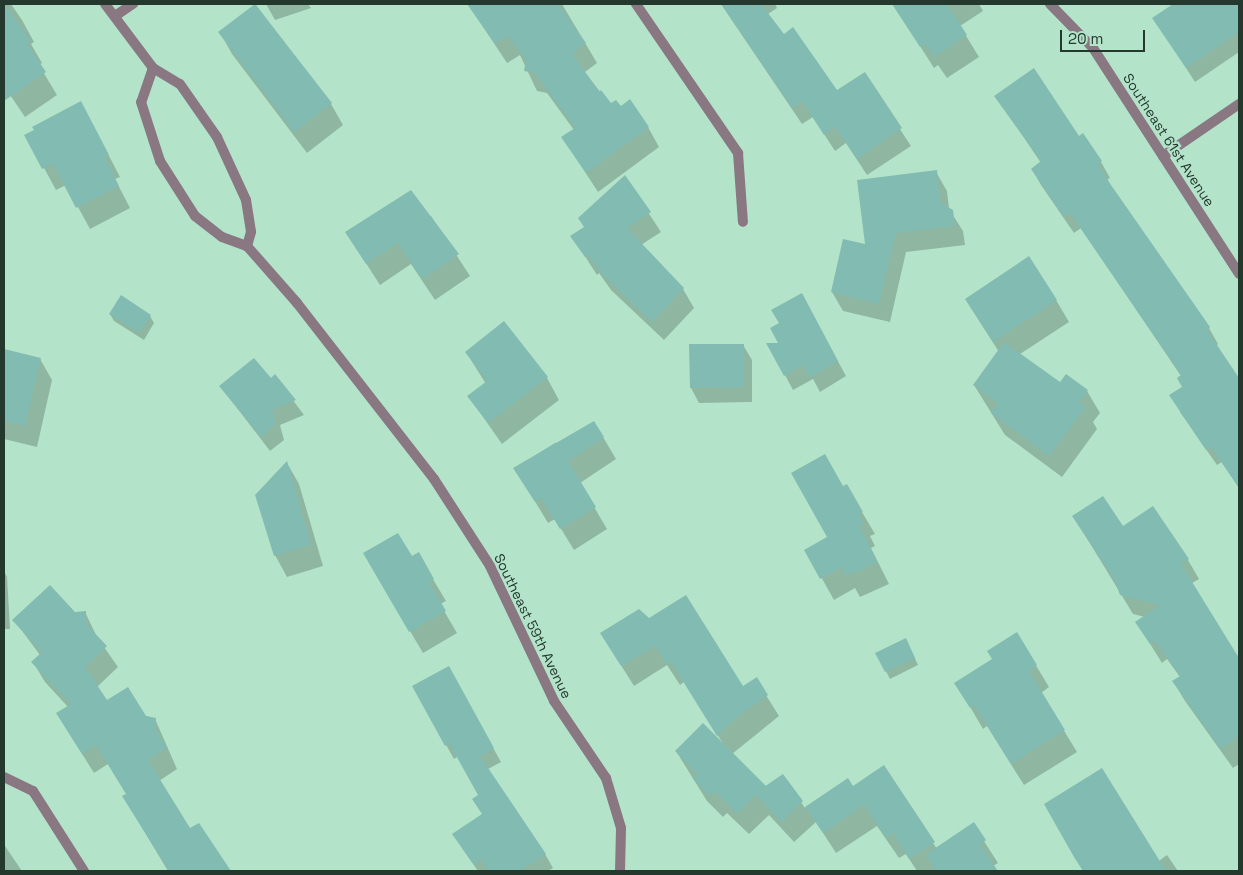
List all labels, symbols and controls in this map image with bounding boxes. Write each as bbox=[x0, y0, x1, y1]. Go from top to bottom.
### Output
scale bar bbox=[1063, 20, 1148, 52]
text: 20 m bbox=[1068, 29, 1103, 48]
street label: Southeast 61st Avenue bbox=[1120, 70, 1218, 210]
street label: Southeast 59th Avenue bbox=[491, 551, 575, 701]

